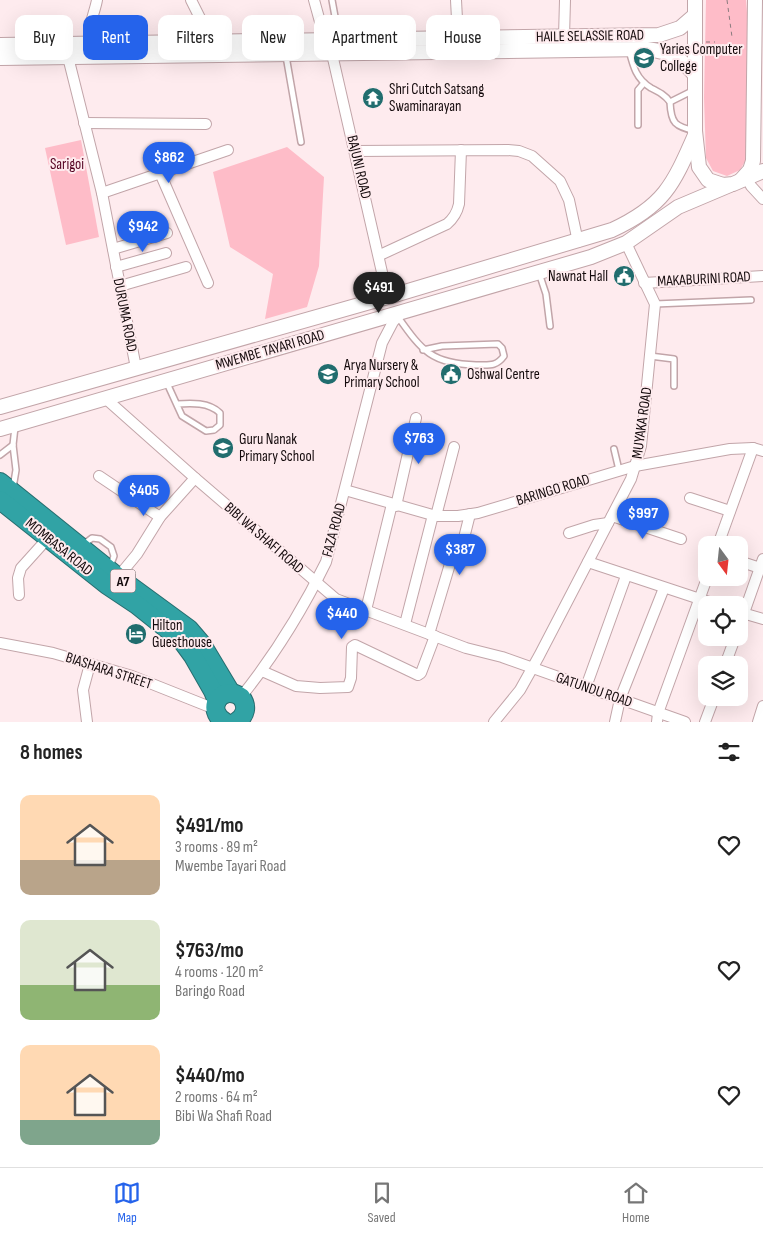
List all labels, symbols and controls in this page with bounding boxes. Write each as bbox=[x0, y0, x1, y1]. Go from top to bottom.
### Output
chip: Buy bbox=[15, 15, 73, 60]
chip: Rent bbox=[83, 15, 148, 60]
chip: Filters bbox=[158, 15, 232, 60]
chip: New bbox=[242, 15, 304, 60]
chip: Apartment bbox=[314, 15, 416, 60]
chip: House bbox=[426, 15, 500, 60]
street label: HAILE SELASSIE ROAD bbox=[536, 26, 644, 46]
place label: Yaries Computer College bbox=[660, 40, 743, 76]
school or university icon: Yaries Computer College bbox=[632, 46, 656, 70]
place label: Shri Cutch Satsang Swaminarayan bbox=[389, 80, 484, 116]
temple icon: Shri Cutch Satsang Swaminarayan bbox=[361, 86, 385, 110]
street label: BAJUNI ROAD bbox=[342, 133, 376, 201]
pin: $862 bbox=[139, 142, 199, 184]
text: $862 bbox=[154, 148, 184, 167]
park label: Sarigoi bbox=[50, 155, 84, 174]
pin: $942 bbox=[113, 210, 173, 253]
text: $942 bbox=[128, 217, 158, 236]
public building icon: Nawnat Hall bbox=[612, 264, 636, 288]
place label: Nawnat Hall bbox=[548, 267, 608, 286]
street label: MAKABURINI ROAD bbox=[657, 267, 751, 291]
pin: $491 bbox=[349, 272, 409, 314]
street label: DURUMA ROAD bbox=[109, 277, 141, 353]
text: $491 bbox=[364, 278, 394, 297]
street label: MWEMBE TAYARI ROAD bbox=[213, 325, 327, 375]
place label: Arya Nursery & Primary School bbox=[343, 356, 420, 392]
school or university icon: Arya Nursery & Primary School bbox=[316, 362, 340, 386]
public building icon: Oshwal Centre bbox=[439, 362, 463, 386]
place label: Oshwal Centre bbox=[467, 365, 540, 384]
street label: MUYAKA ROAD bbox=[628, 386, 656, 460]
pin: $763 bbox=[389, 422, 449, 465]
text: $763 bbox=[404, 429, 434, 448]
place label: Guru Nanak Primary School bbox=[239, 430, 315, 466]
school or university icon: Guru Nanak Primary School bbox=[211, 436, 235, 460]
street label: BARINGO ROAD bbox=[514, 470, 592, 510]
pin: $405 bbox=[114, 474, 174, 517]
text: $405 bbox=[129, 481, 159, 500]
street label: BIBI WA SHAFI ROAD bbox=[220, 498, 308, 578]
pin: $997 bbox=[613, 498, 673, 540]
street label: FAZA ROAD bbox=[318, 501, 350, 559]
text: $997 bbox=[628, 504, 658, 523]
street label: MOMBASA ROAD bbox=[21, 514, 97, 580]
pin: $387 bbox=[430, 534, 490, 576]
north arrow bbox=[698, 536, 748, 586]
map controls bbox=[698, 536, 748, 706]
text: $387 bbox=[445, 540, 475, 559]
road number: A7 bbox=[110, 570, 136, 592]
button: locate bbox=[698, 596, 748, 646]
pin: $440 bbox=[312, 598, 372, 640]
text: $440 bbox=[327, 604, 357, 623]
place label: Hilton Guesthouse bbox=[152, 616, 212, 652]
hotel icon: Hilton Guesthouse bbox=[124, 622, 148, 646]
street label: BIASHARA STREET bbox=[63, 648, 155, 694]
button: layers bbox=[698, 656, 748, 706]
street label: GATUNDU ROAD bbox=[553, 668, 635, 712]
icon: filters bbox=[715, 738, 743, 766]
text: 8 homes bbox=[20, 740, 83, 765]
text: $491/mo bbox=[175, 813, 243, 838]
icon: home bbox=[60, 815, 120, 875]
icon: heart bbox=[715, 831, 743, 859]
text: 3 rooms · 89 m² bbox=[175, 838, 258, 857]
text: Mwembe Tayari Road bbox=[175, 857, 286, 876]
text: $763/mo bbox=[175, 938, 244, 963]
icon: home bbox=[60, 940, 120, 1000]
icon: heart bbox=[715, 956, 743, 984]
text: 4 rooms · 120 m² bbox=[175, 963, 263, 982]
text: Baringo Road bbox=[175, 982, 245, 1001]
text: $440/mo bbox=[175, 1063, 245, 1088]
icon: home bbox=[60, 1065, 120, 1125]
icon: heart bbox=[715, 1081, 743, 1109]
text: 2 rooms · 64 m² bbox=[175, 1088, 258, 1107]
text: Bibi Wa Shafi Road bbox=[175, 1107, 272, 1126]
tab: Map bbox=[113, 1179, 141, 1226]
tab: Saved bbox=[367, 1179, 396, 1226]
tab: Home bbox=[622, 1179, 650, 1226]

